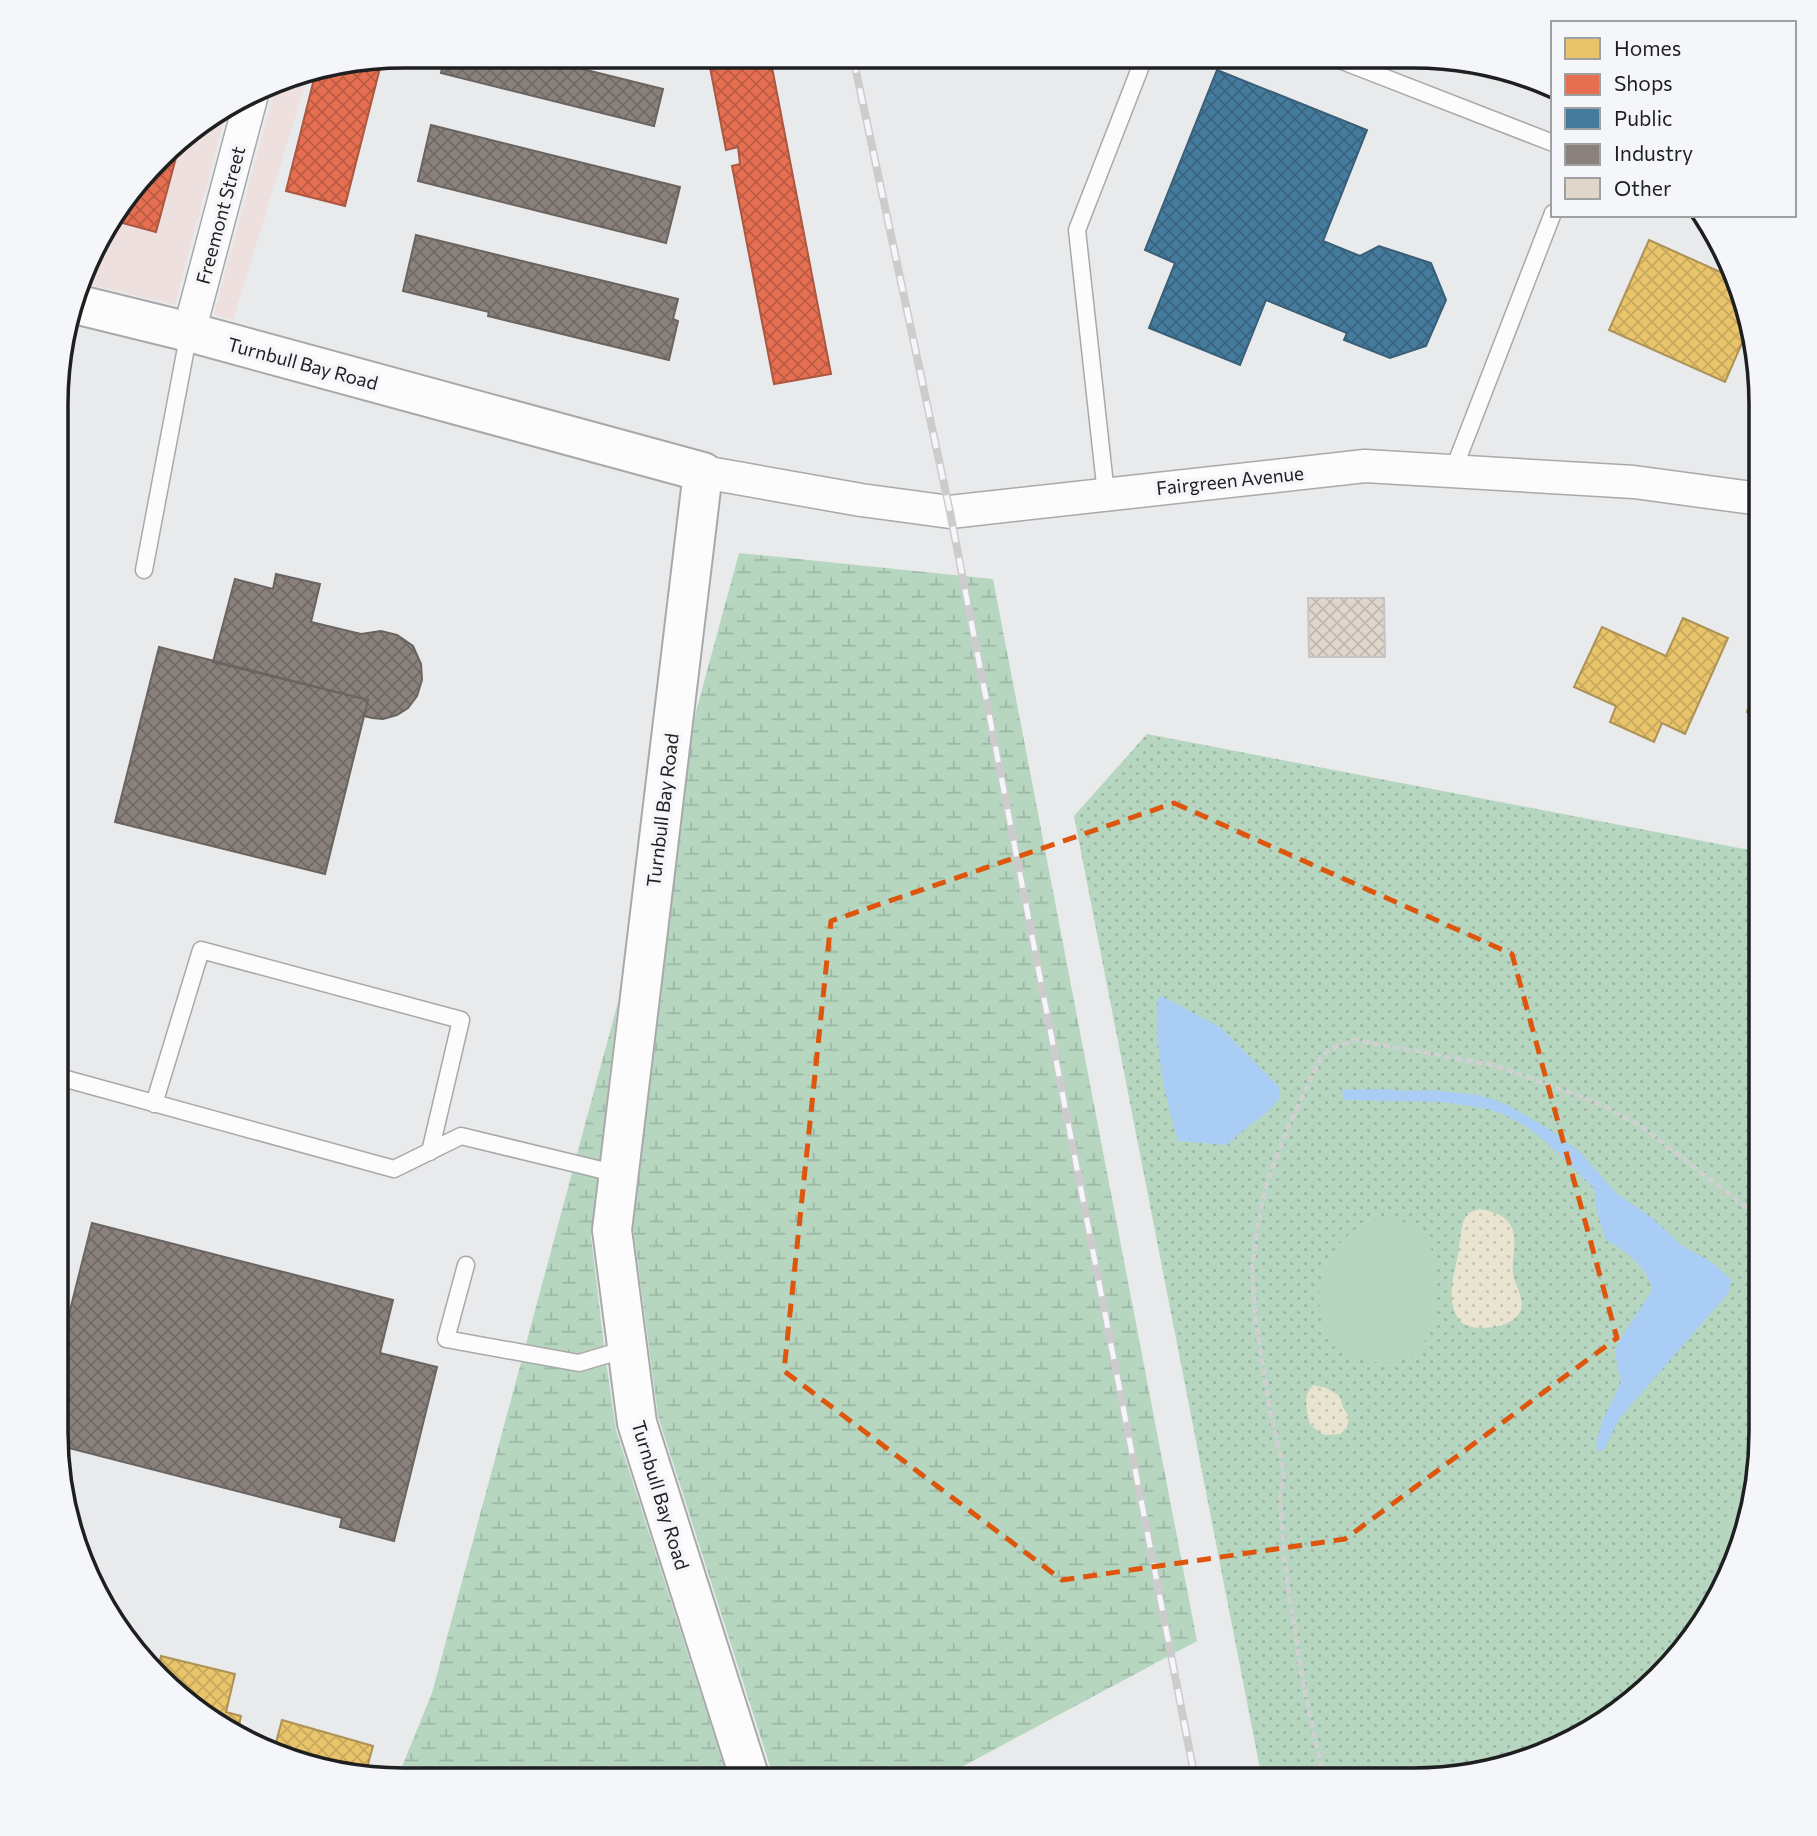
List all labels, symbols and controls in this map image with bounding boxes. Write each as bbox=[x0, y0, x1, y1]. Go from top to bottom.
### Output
legend bbox=[1551, 21, 1796, 217]
text: Homes bbox=[1614, 35, 1681, 60]
text: Shops bbox=[1614, 70, 1673, 95]
text: Public bbox=[1614, 105, 1672, 130]
text: Industry bbox=[1614, 140, 1693, 165]
street label: Freemont Street bbox=[191, 143, 250, 287]
text: Other bbox=[1614, 175, 1671, 200]
street label: Turnbull Bay Road bbox=[225, 332, 381, 394]
street label: Fairgreen Avenue bbox=[1155, 461, 1305, 499]
street label: Turnbull Bay Road bbox=[641, 732, 683, 888]
street label: Turnbull Bay Road bbox=[627, 1418, 695, 1572]

